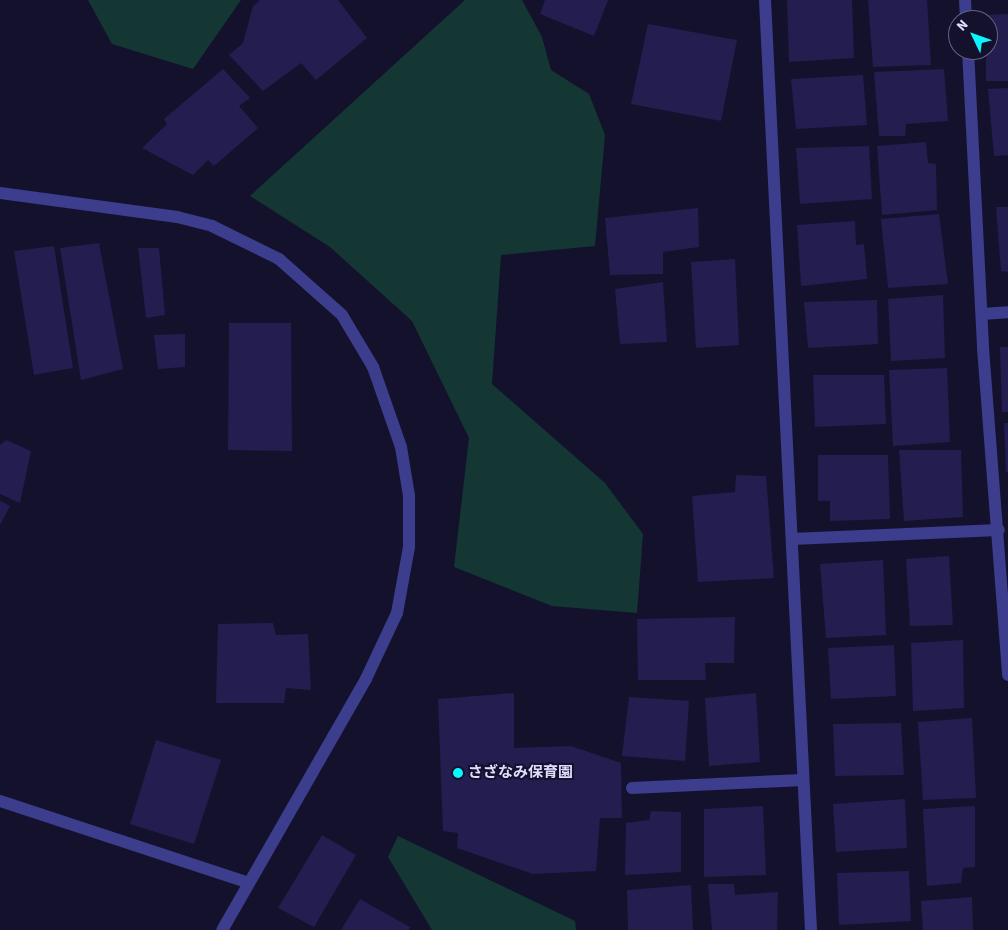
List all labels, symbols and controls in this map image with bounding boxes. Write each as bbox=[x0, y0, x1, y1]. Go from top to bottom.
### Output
north arrow bbox=[948, 10, 998, 60]
text: N bbox=[952, 15, 973, 36]
place label: さざなみ保育園 bbox=[468, 764, 573, 782]
marker: さざなみ保育園 bbox=[452, 767, 464, 779]

